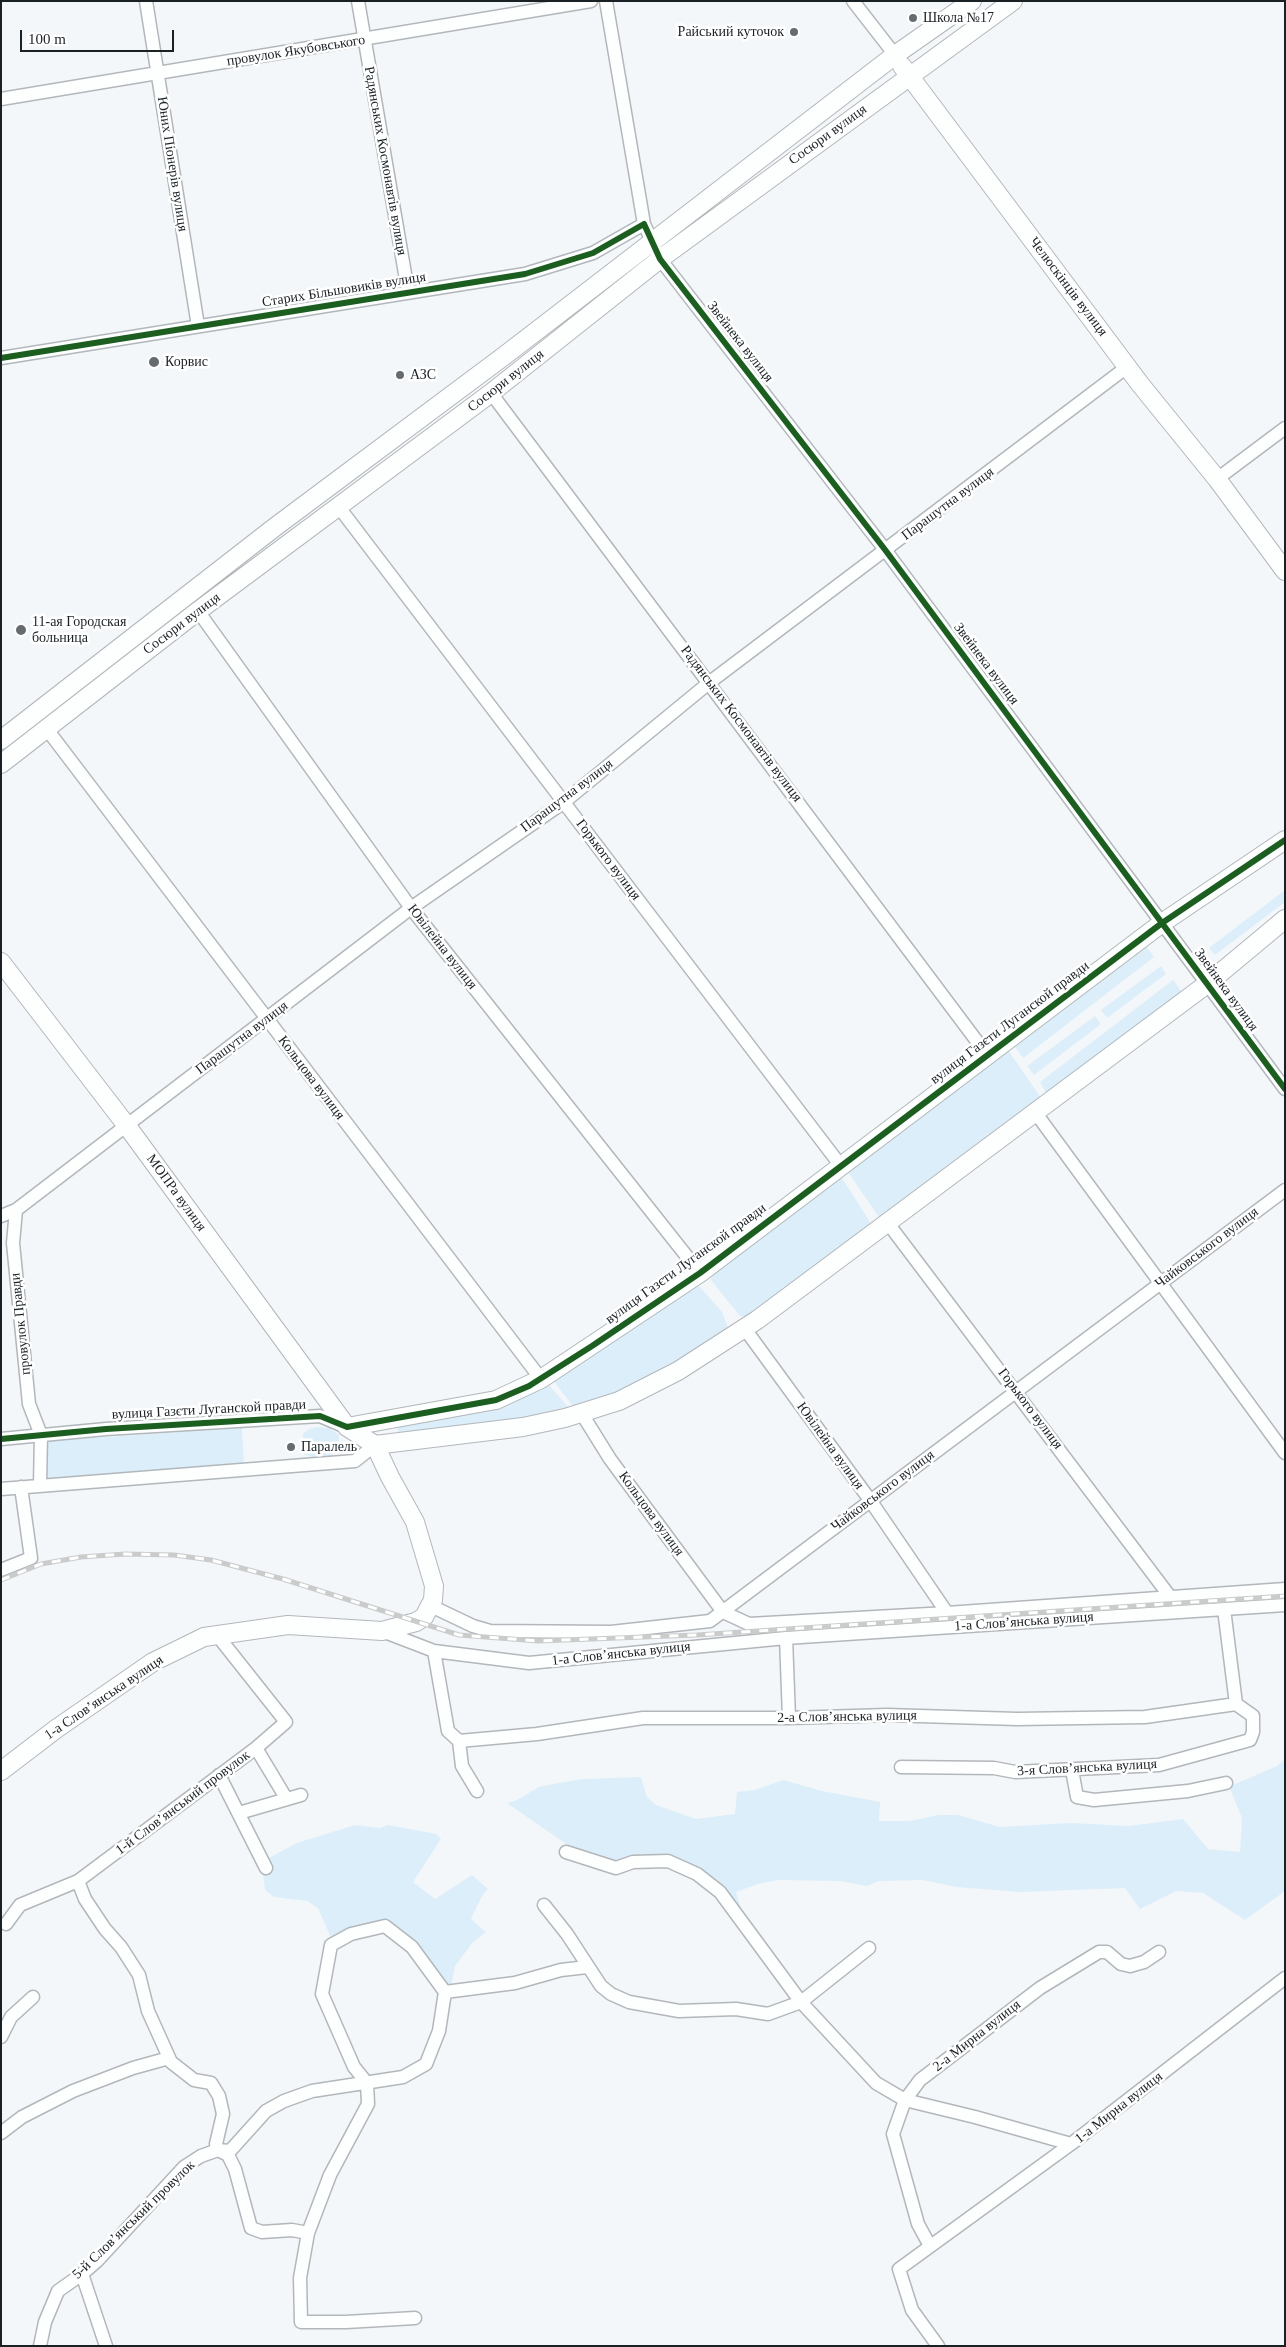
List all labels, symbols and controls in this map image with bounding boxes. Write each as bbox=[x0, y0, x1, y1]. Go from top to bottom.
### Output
place label: Школа №17 bbox=[923, 10, 994, 26]
marker: Школа №17 bbox=[907, 12, 919, 24]
scale bar bbox=[22, 20, 176, 52]
place label: Райський куточок bbox=[678, 24, 784, 40]
marker: Райський куточок bbox=[788, 26, 800, 38]
text: 100 m bbox=[28, 31, 66, 47]
street label: провулок Якубовського bbox=[226, 32, 366, 70]
street label: Радянських Космонавтів вулиця bbox=[360, 65, 410, 257]
street label: Юних Піонерів вулиця bbox=[153, 95, 191, 233]
street label: Сосюри вулиця bbox=[786, 101, 870, 169]
street label: Челюскінців вулиця bbox=[1025, 234, 1111, 340]
street label: Старих Більшовиків вулиця bbox=[261, 269, 427, 311]
street label: Звейнека вулиця bbox=[703, 298, 777, 386]
street label: Сосюри вулиця bbox=[464, 346, 548, 416]
place label: Корвис bbox=[165, 354, 208, 370]
marker: Корвис bbox=[147, 355, 161, 369]
place label: АЗС bbox=[410, 367, 436, 383]
marker: АЗС bbox=[394, 369, 406, 381]
street label: Парашутна вулиця bbox=[898, 464, 998, 544]
street label: Сосюри вулиця bbox=[140, 590, 224, 658]
place label: 11-ая Городская больница bbox=[32, 614, 126, 646]
street label: Звейнека вулиця bbox=[950, 620, 1022, 708]
marker: 11-ая Городская больница bbox=[14, 623, 28, 637]
street label: Радянських Космонавтів вулиця bbox=[677, 642, 805, 806]
street label: Парашутна вулиця bbox=[517, 756, 617, 836]
street label: Горького вулиця bbox=[572, 816, 644, 904]
street label: Ювілейна вулиця bbox=[403, 901, 481, 993]
street label: Звейнека вулиця bbox=[1190, 945, 1262, 1035]
street label: вулиця Газєти Луганской правди bbox=[927, 958, 1093, 1088]
street label: Парашутна вулиця bbox=[192, 998, 292, 1078]
street label: Кольцова вулиця bbox=[274, 1033, 348, 1123]
street label: МОПРа вулиця bbox=[142, 1151, 210, 1235]
street label: вулиця Газєти Луганской правди bbox=[602, 1200, 770, 1328]
street label: Чайковського вулиця bbox=[1152, 1204, 1262, 1292]
street label: провулок Правди bbox=[7, 1272, 35, 1376]
street label: Горького вулиця bbox=[994, 1365, 1066, 1453]
street label: вулиця Газєти Луганской правди bbox=[111, 1397, 307, 1423]
street label: Ювілейна вулиця bbox=[793, 1399, 867, 1493]
place label: Паралель bbox=[301, 1439, 357, 1455]
marker: Паралель bbox=[285, 1441, 297, 1453]
street label: Чайковського вулиця bbox=[828, 1447, 938, 1535]
street label: Кольцова вулиця bbox=[615, 1468, 687, 1560]
street label: 1-а Слов’янська вулиця bbox=[954, 1609, 1094, 1635]
street label: 1-а Слов’янська вулиця bbox=[551, 1638, 691, 1670]
street label: 1-а Слов’янська вулиця bbox=[41, 1652, 167, 1744]
street label: 2-а Слов’янська вулиця bbox=[777, 1707, 917, 1727]
street label: 1-й Слов’янський провулок bbox=[113, 1747, 253, 1859]
street label: 3-я Слов’янська вулиця bbox=[1017, 1756, 1157, 1780]
street label: 2-а Мирна вулиця bbox=[930, 1997, 1024, 2075]
street label: 1-а Мирна вулиця bbox=[1072, 2069, 1166, 2147]
street label: 5-й Слов’янський провулок bbox=[69, 2157, 199, 2283]

